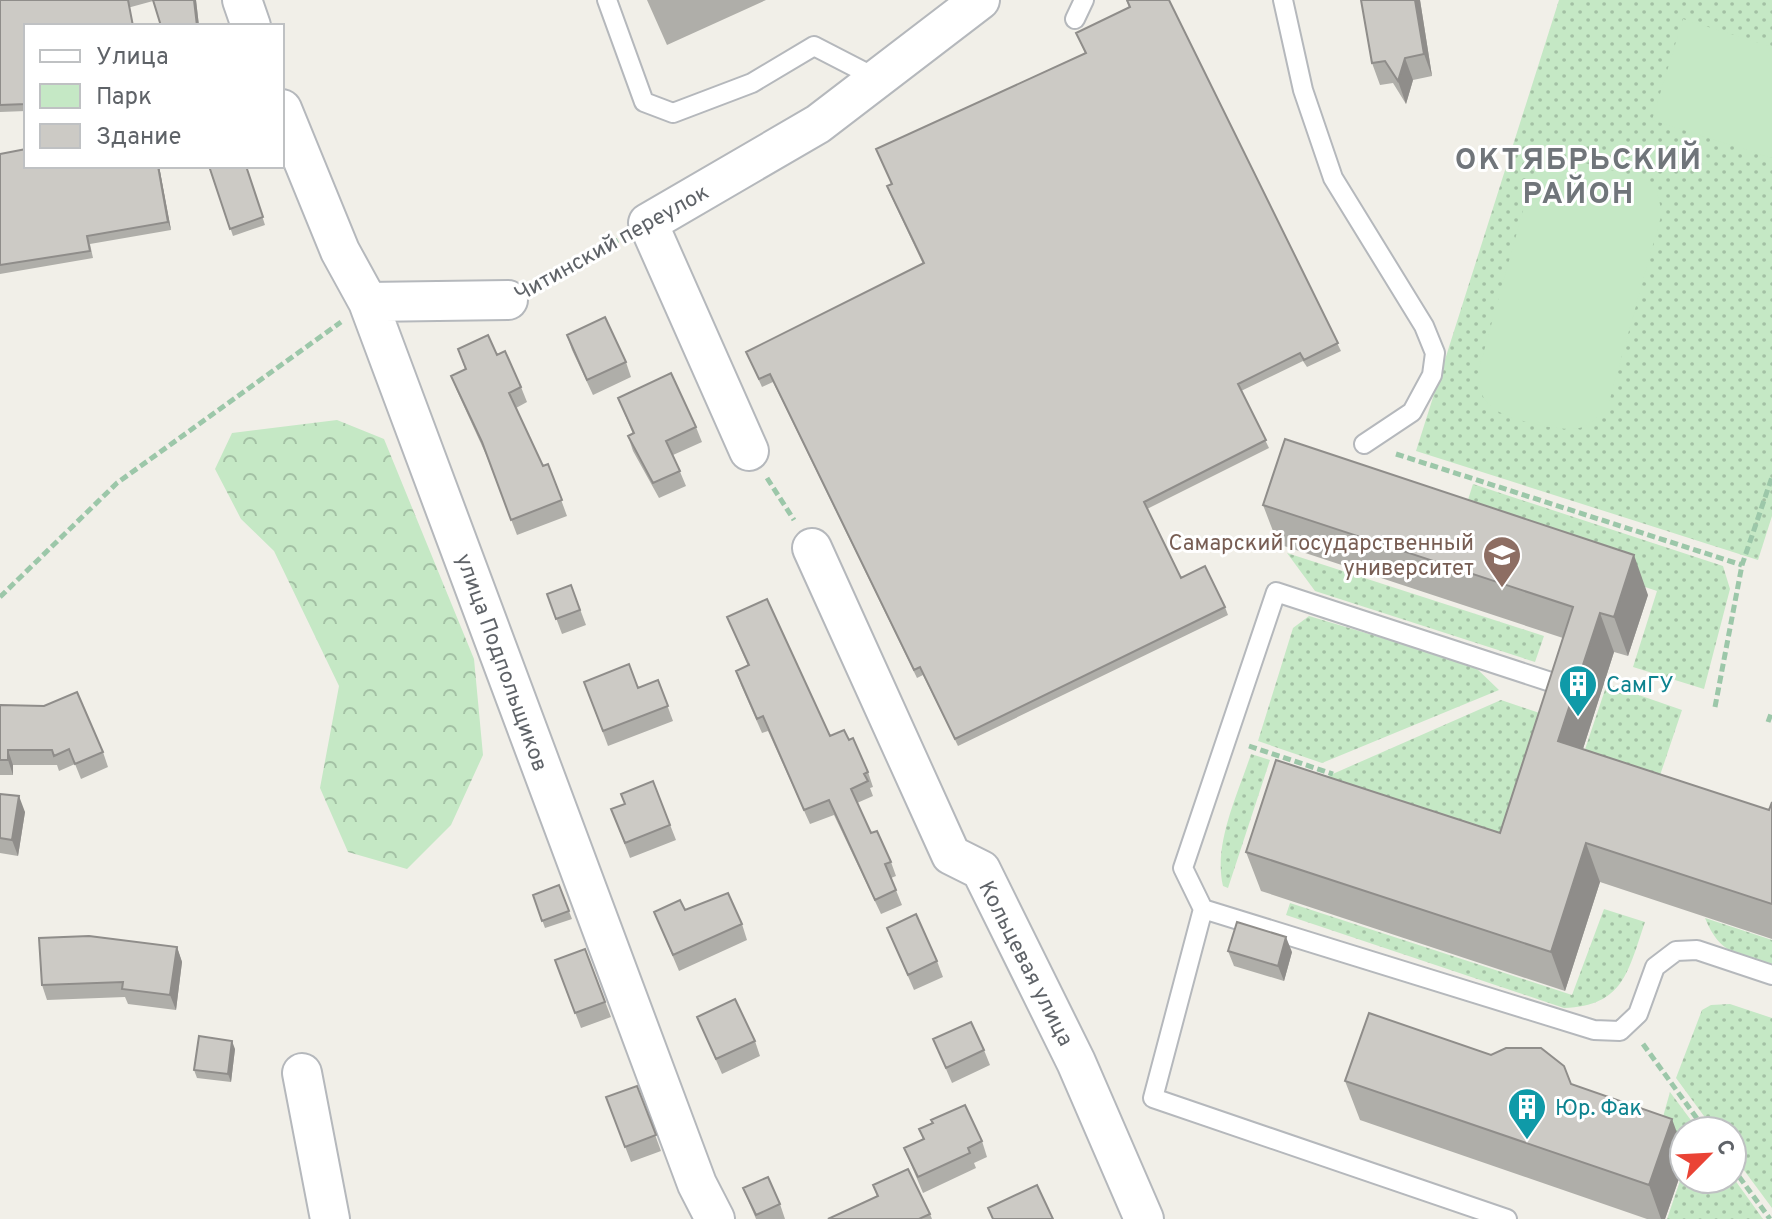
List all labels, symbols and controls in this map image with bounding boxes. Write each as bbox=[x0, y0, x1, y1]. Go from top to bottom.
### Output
legend bbox=[24, 24, 284, 168]
text: Улица bbox=[96, 43, 169, 73]
text: Парк bbox=[96, 83, 152, 113]
text: Здание bbox=[96, 123, 182, 153]
district label: ОКТЯБРЬСКИЙ РАЙОН bbox=[1455, 140, 1703, 214]
street label: Читинский переулок bbox=[510, 179, 714, 309]
place label: Самарский государственный университет bbox=[1168, 531, 1474, 583]
school or university icon: Самарский государственный университет bbox=[1481, 534, 1523, 589]
street label: улица Подпольщиков bbox=[449, 550, 553, 776]
building icon: СамГУ bbox=[1557, 663, 1599, 718]
place label: СамГУ bbox=[1606, 673, 1674, 700]
street label: Кольцевая улица bbox=[971, 877, 1078, 1051]
building icon: Юр. Фак bbox=[1506, 1086, 1548, 1141]
place label: Юр. Фак bbox=[1555, 1096, 1642, 1123]
north arrow bbox=[1668, 1115, 1748, 1195]
text: С bbox=[1709, 1136, 1739, 1160]

